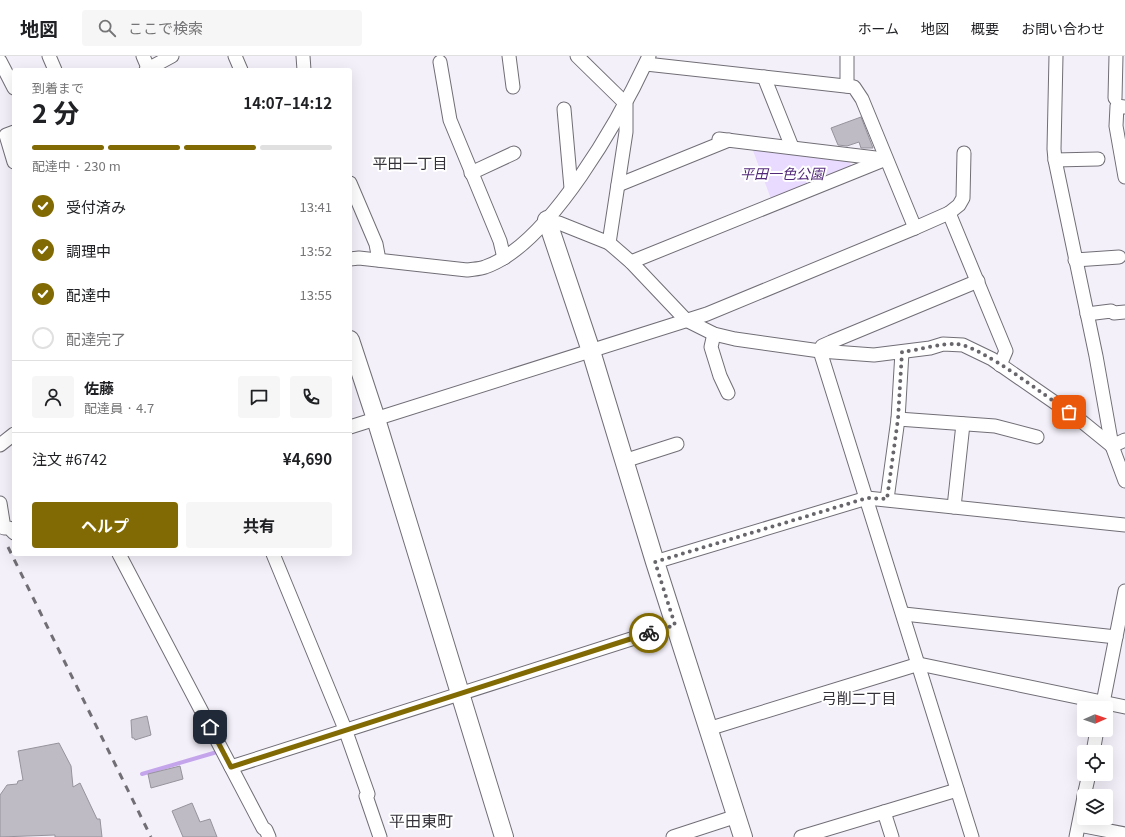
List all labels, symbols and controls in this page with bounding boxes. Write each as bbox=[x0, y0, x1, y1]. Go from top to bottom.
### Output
search box bbox=[82, 10, 362, 46]
text: 地図 bbox=[20, 14, 58, 41]
icon: search bbox=[96, 17, 118, 39]
text: ここで検索 bbox=[128, 17, 203, 38]
text: ホーム bbox=[857, 18, 899, 38]
text: 地図 bbox=[921, 18, 949, 38]
text: 概要 bbox=[971, 18, 999, 38]
text: お問い合わせ bbox=[1021, 18, 1105, 38]
text: 到着まで bbox=[32, 78, 84, 97]
text: 14:07–14:12 bbox=[243, 92, 332, 113]
text: 2 分 bbox=[32, 93, 79, 130]
district label: 平田一丁目 bbox=[372, 152, 448, 173]
text: 配達中 · 230 m bbox=[32, 156, 121, 175]
park label: 平田一色公園 bbox=[740, 163, 826, 183]
icon: check bbox=[32, 195, 54, 217]
text: 受付済み bbox=[66, 196, 126, 217]
text: 13:41 bbox=[300, 197, 332, 216]
icon: check bbox=[32, 239, 54, 261]
text: 調理中 bbox=[66, 240, 111, 261]
text: 13:52 bbox=[300, 241, 332, 260]
icon: check bbox=[32, 283, 54, 305]
text: 配達中 bbox=[66, 284, 111, 305]
text: 13:55 bbox=[300, 285, 332, 304]
text: 配達完了 bbox=[66, 328, 126, 349]
button: person bbox=[32, 376, 74, 418]
button: chat bbox=[238, 376, 280, 418]
button: phone bbox=[290, 376, 332, 418]
text: 佐藤 bbox=[84, 377, 114, 398]
pin bbox=[1052, 395, 1086, 429]
text: 配達員 · 4.7 bbox=[84, 398, 154, 417]
icon: bag bbox=[1058, 401, 1080, 423]
text: 注文 #6742 bbox=[32, 448, 107, 469]
text: ¥4,690 bbox=[283, 448, 332, 469]
button: ヘルプ bbox=[32, 502, 178, 548]
button: 共有 bbox=[186, 502, 332, 548]
courier bbox=[629, 613, 669, 653]
icon: bike bbox=[638, 622, 660, 644]
district label: 弓削二丁目 bbox=[821, 687, 897, 708]
north arrow bbox=[1077, 701, 1113, 737]
map controls bbox=[1077, 701, 1113, 825]
pin bbox=[193, 710, 227, 744]
icon: home bbox=[199, 716, 221, 738]
button: locate bbox=[1077, 745, 1113, 781]
button: layers bbox=[1077, 789, 1113, 825]
district label: 平田東町 bbox=[389, 808, 453, 832]

